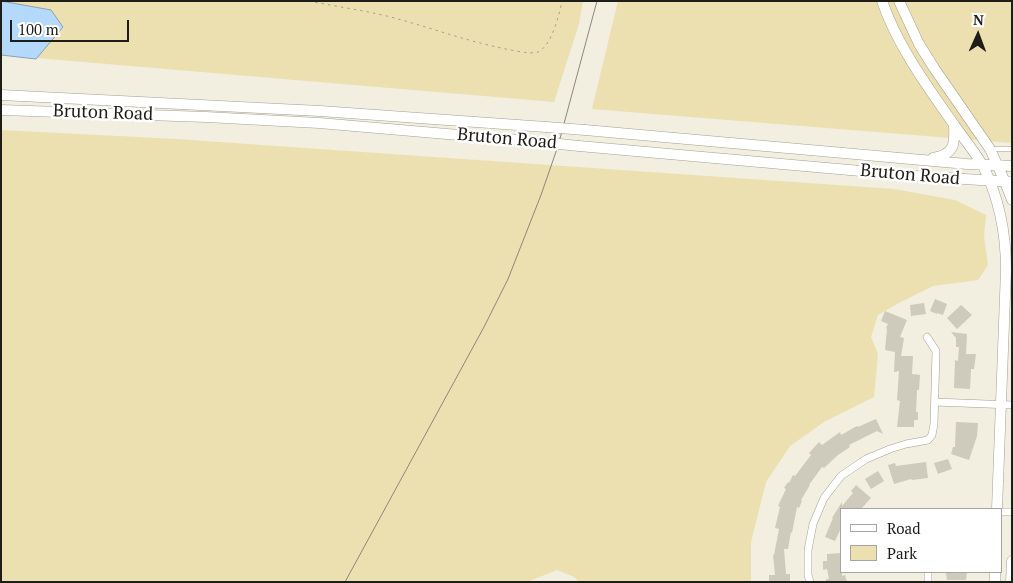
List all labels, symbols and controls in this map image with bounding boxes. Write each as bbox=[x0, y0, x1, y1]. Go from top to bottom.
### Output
scale bar bbox=[12, 10, 131, 42]
north arrow bbox=[953, 10, 1003, 60]
text: N bbox=[973, 10, 984, 29]
text: 100 m bbox=[18, 19, 59, 39]
street label: Bruton Road bbox=[53, 100, 153, 126]
street label: Bruton Road bbox=[456, 124, 558, 154]
street label: Bruton Road bbox=[859, 160, 961, 190]
legend bbox=[840, 508, 1003, 573]
text: Road bbox=[887, 518, 920, 538]
text: Park bbox=[887, 543, 917, 563]

